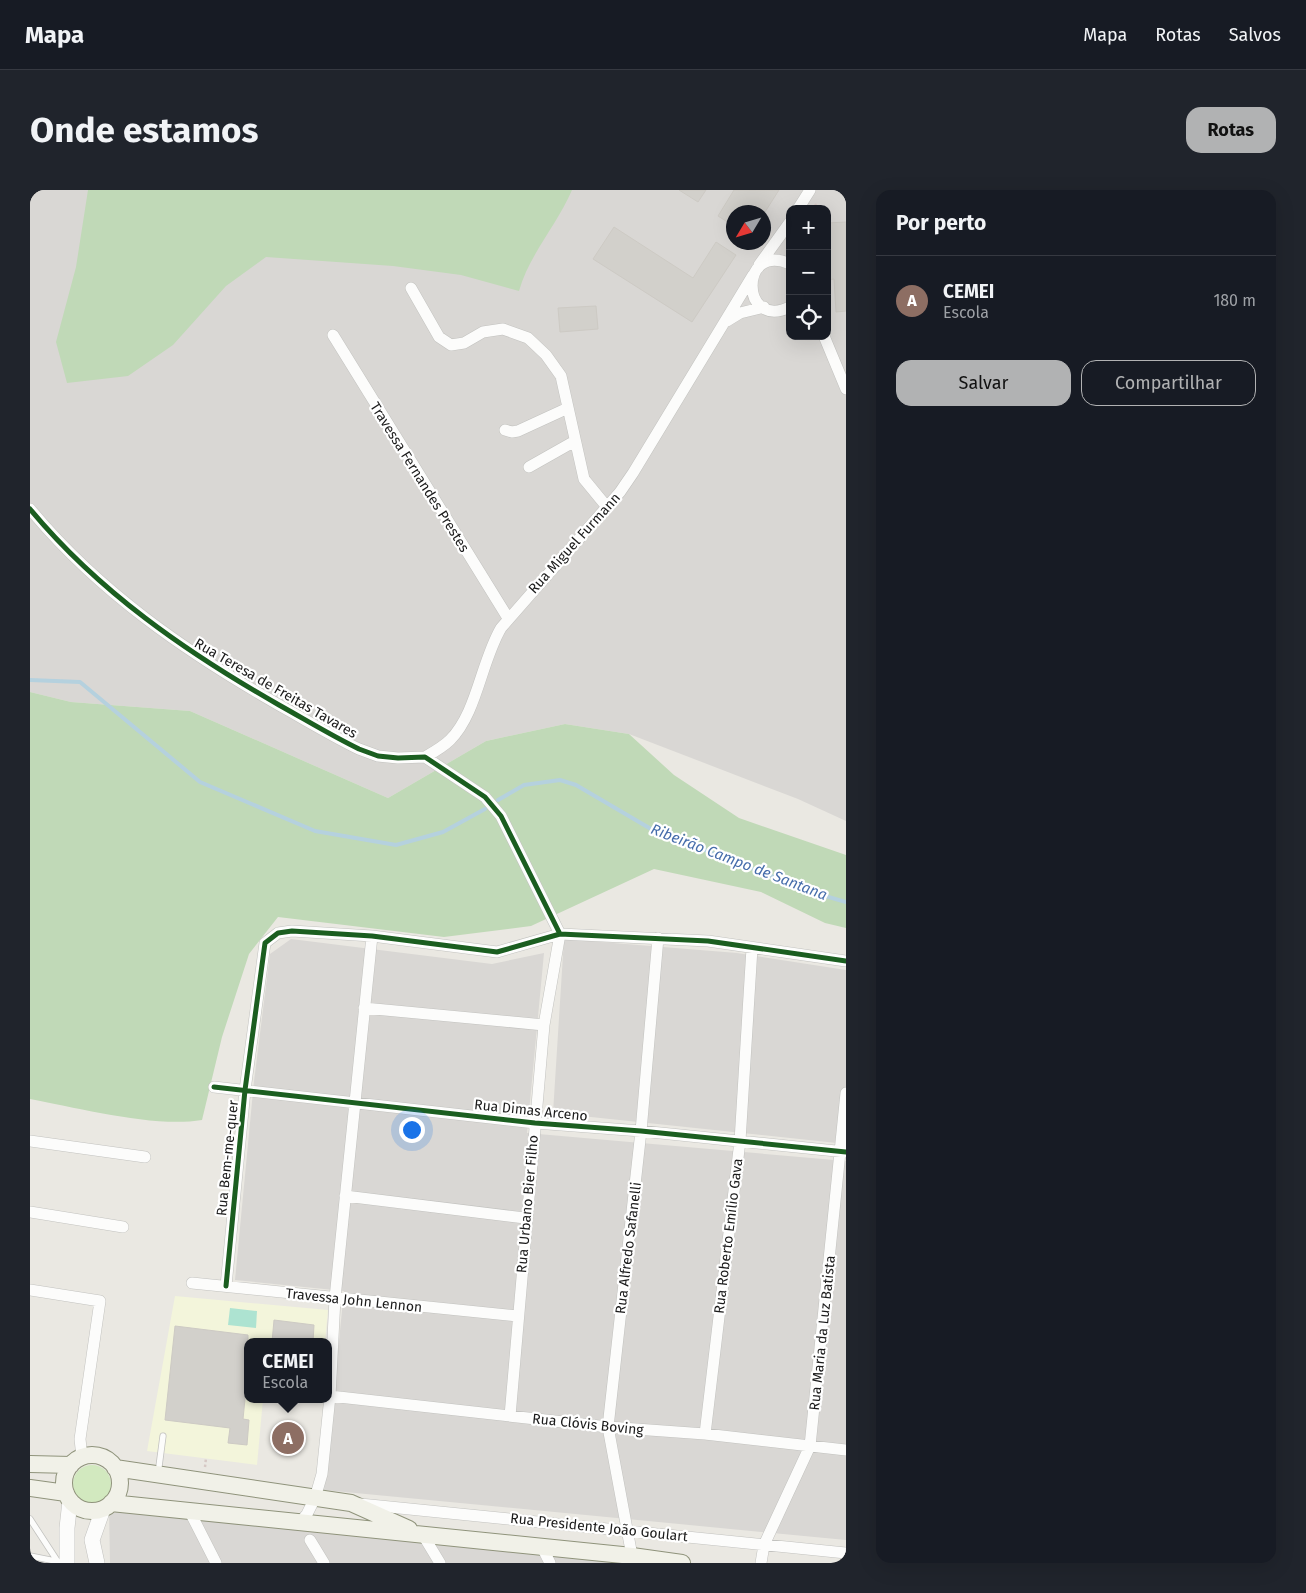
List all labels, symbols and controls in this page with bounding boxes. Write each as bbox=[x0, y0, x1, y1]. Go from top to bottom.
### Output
text: Mapa bbox=[25, 21, 84, 49]
text: Mapa bbox=[1083, 24, 1127, 46]
text: Rotas bbox=[1155, 24, 1201, 46]
text: Salvos bbox=[1229, 24, 1281, 46]
button: Rotas bbox=[1186, 107, 1276, 153]
text: Onde estamos bbox=[30, 109, 258, 151]
north arrow bbox=[726, 205, 771, 250]
map controls bbox=[786, 205, 831, 340]
button: + bbox=[786, 205, 831, 250]
text: Por perto bbox=[896, 210, 986, 236]
button: − bbox=[786, 250, 831, 295]
text: CEMEI bbox=[943, 280, 994, 303]
text: A bbox=[907, 291, 917, 310]
text: 180 m bbox=[1213, 291, 1256, 310]
button: locate bbox=[786, 295, 831, 340]
text: Escola bbox=[943, 303, 989, 322]
button: Salvar bbox=[896, 360, 1071, 406]
button: Compartilhar bbox=[1081, 360, 1256, 406]
street label: Travessa Fernandes Prestes bbox=[366, 399, 473, 556]
street label: Rua Miguel Furmann bbox=[525, 490, 624, 597]
street label: Rua Teresa de Freitas Tavares bbox=[191, 635, 361, 742]
water label: Ribeirão Campo de Santana bbox=[648, 820, 830, 904]
street label: Rua Dimas Arceno bbox=[473, 1096, 589, 1125]
street label: Rua Bem-me-quer bbox=[213, 1099, 242, 1217]
your location bbox=[399, 1117, 425, 1143]
street label: Rua Urbano Bier Filho bbox=[513, 1134, 542, 1274]
street label: Rua Roberto Emílio Gava bbox=[711, 1157, 746, 1315]
street label: Rua Alfredo Safanelli bbox=[612, 1181, 645, 1315]
street label: Rua Maria da Luz Batista bbox=[806, 1255, 839, 1411]
street label: Travessa John Lennon bbox=[285, 1285, 423, 1316]
popup bbox=[244, 1338, 332, 1403]
text: CEMEI bbox=[262, 1350, 314, 1373]
text: Escola bbox=[262, 1373, 308, 1392]
street label: Rua Clóvis Boving bbox=[531, 1410, 645, 1439]
pin: A bbox=[272, 1419, 304, 1457]
street label: Rua Presidente João Goulart bbox=[509, 1510, 689, 1545]

